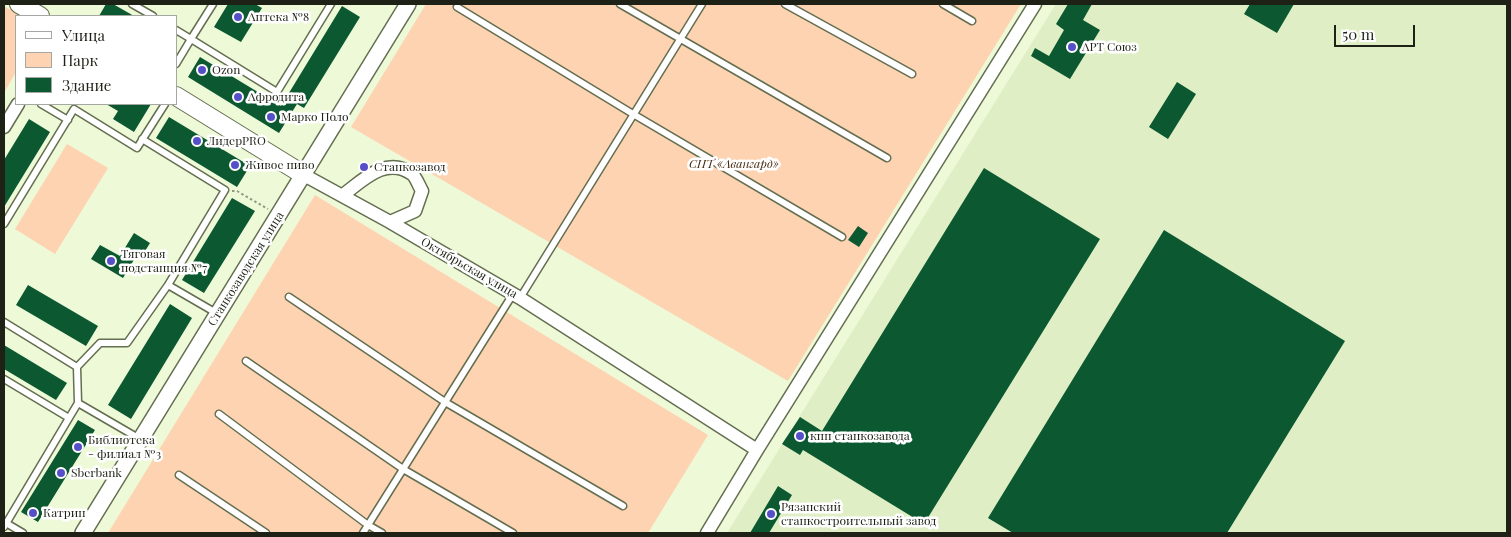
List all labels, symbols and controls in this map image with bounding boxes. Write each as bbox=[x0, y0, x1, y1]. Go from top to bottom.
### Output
place label: Аптека №8 bbox=[248, 10, 309, 24]
marker: Аптека №8 bbox=[232, 11, 244, 23]
legend bbox=[15, 15, 178, 105]
scale bar bbox=[1336, 15, 1417, 47]
text: 50 m bbox=[1342, 24, 1374, 44]
text: Улица bbox=[62, 25, 105, 45]
place label: АРТ Союз bbox=[1082, 40, 1137, 54]
marker: АРТ Союз bbox=[1066, 41, 1078, 53]
text: Парк bbox=[62, 50, 98, 70]
place label: Ozon bbox=[212, 63, 240, 77]
marker: Ozon bbox=[196, 64, 208, 76]
text: Здание bbox=[62, 75, 111, 95]
place label: Афродита bbox=[248, 90, 304, 104]
marker: Афродита bbox=[232, 91, 244, 103]
place label: Марко Поло bbox=[281, 110, 349, 124]
marker: Марко Поло bbox=[265, 111, 277, 123]
place label: ЛидерPRO bbox=[207, 134, 266, 148]
marker: ЛидерPRO bbox=[191, 135, 203, 147]
park label: СНТ «Авангард» bbox=[689, 157, 779, 171]
place label: Живое пиво bbox=[245, 158, 314, 172]
marker: Живое пиво bbox=[229, 159, 241, 171]
place label: Станкозавод bbox=[374, 160, 446, 174]
marker: Станкозавод bbox=[358, 161, 370, 173]
street label: Станкозаводская улица bbox=[205, 209, 287, 329]
street label: Октябрьская улица bbox=[418, 235, 520, 301]
place label: Тяговая подстанция №7 bbox=[121, 247, 207, 275]
marker: Тяговая подстанция №7 bbox=[105, 255, 117, 267]
place label: кпп станкозавода bbox=[810, 429, 910, 443]
marker: кпп станкозавода bbox=[794, 430, 806, 442]
place label: Библиотека - филиал №3 bbox=[88, 433, 161, 461]
marker: Библиотека - филиал №3 bbox=[72, 441, 84, 453]
place label: Sberbank bbox=[71, 466, 122, 480]
marker: Sberbank bbox=[55, 467, 67, 479]
place label: Рязанский станкостроительный завод bbox=[781, 500, 936, 528]
place label: Катрин bbox=[43, 506, 86, 520]
marker: Катрин bbox=[27, 507, 39, 519]
marker: Рязанский станкостроительный завод bbox=[765, 508, 777, 520]

